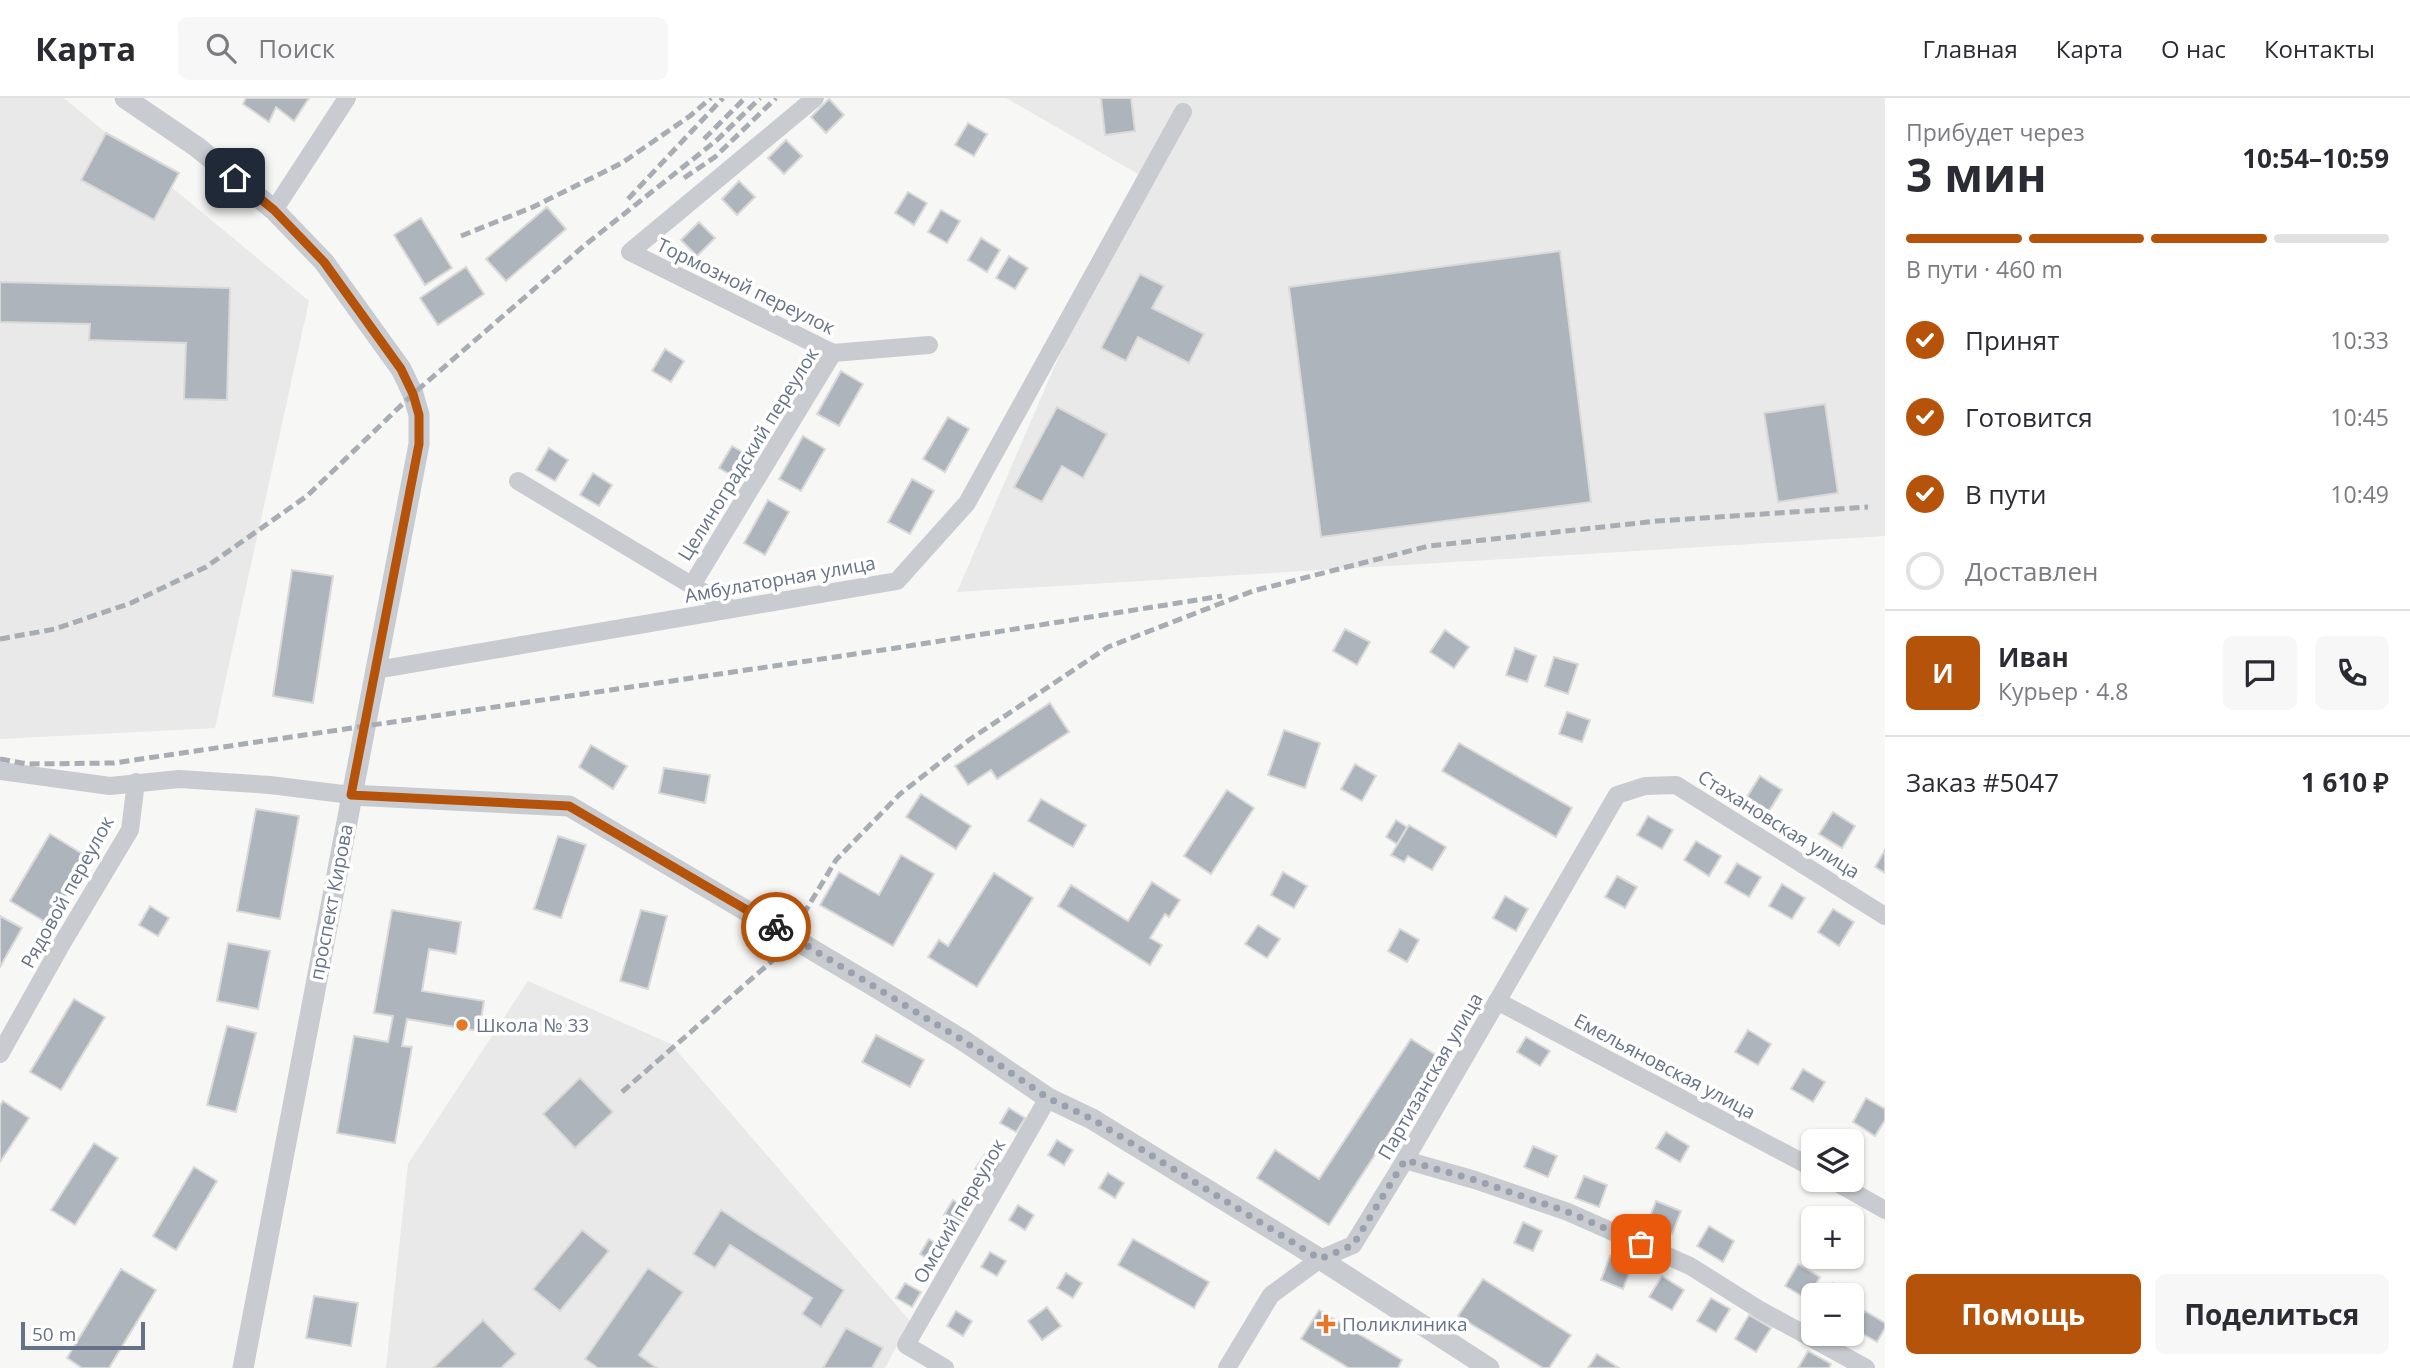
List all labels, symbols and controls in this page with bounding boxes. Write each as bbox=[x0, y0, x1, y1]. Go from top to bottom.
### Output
search box bbox=[178, 17, 668, 80]
text: Карта bbox=[35, 26, 136, 71]
icon: search bbox=[202, 29, 240, 67]
text: Поиск bbox=[258, 30, 335, 66]
text: Главная bbox=[1923, 32, 2018, 65]
text: Карта bbox=[2056, 32, 2123, 65]
text: О нас bbox=[2161, 32, 2226, 65]
text: Контакты bbox=[2264, 32, 2375, 65]
text: Прибудет через bbox=[1906, 116, 2085, 148]
text: 10:54–10:59 bbox=[2242, 140, 2389, 176]
text: 3 мин bbox=[1906, 143, 2047, 205]
pin bbox=[205, 148, 265, 208]
icon: home bbox=[216, 159, 254, 197]
street label: Тормозной переулок bbox=[653, 232, 839, 340]
text: В пути · 460 m bbox=[1906, 253, 2063, 285]
icon: check bbox=[1906, 321, 1944, 359]
text: Принят bbox=[1965, 322, 2059, 358]
text: 10:33 bbox=[2330, 324, 2389, 356]
street label: Целиноградский переулок bbox=[672, 342, 825, 566]
icon: check bbox=[1906, 398, 1944, 436]
text: Готовится bbox=[1965, 399, 2093, 435]
text: 10:45 bbox=[2330, 401, 2389, 433]
icon: check bbox=[1906, 475, 1944, 513]
text: В пути bbox=[1965, 476, 2046, 512]
text: 10:49 bbox=[2330, 478, 2389, 510]
street label: Амбулаторная улица bbox=[683, 549, 877, 609]
text: Доставлен bbox=[1965, 553, 2098, 589]
button: chat bbox=[2223, 636, 2297, 710]
button: phone bbox=[2315, 636, 2389, 710]
text: Иван bbox=[1998, 639, 2069, 675]
text: И bbox=[1932, 655, 1954, 691]
text: Курьер · 4.8 bbox=[1998, 675, 2129, 707]
street label: Стахановская улица bbox=[1693, 764, 1865, 884]
text: Заказ #5047 bbox=[1906, 764, 2059, 800]
text: 1 610 ₽ bbox=[2301, 764, 2389, 800]
street label: Рядовой переулок bbox=[14, 811, 120, 973]
street label: проспект Кирова bbox=[303, 822, 359, 982]
courier bbox=[741, 892, 811, 962]
icon: bike bbox=[757, 908, 795, 946]
street label: Партизанская улица bbox=[1372, 988, 1488, 1164]
street label: Емельяновская улица bbox=[1570, 1007, 1760, 1125]
place label: Школа № 33 bbox=[476, 1012, 589, 1038]
marker: Школа № 33 bbox=[454, 1017, 470, 1033]
map controls bbox=[1801, 1129, 1864, 1346]
button: layers bbox=[1801, 1129, 1864, 1192]
street label: Омский переулок bbox=[907, 1134, 1011, 1288]
button: + bbox=[1801, 1206, 1864, 1269]
pin bbox=[1611, 1214, 1671, 1274]
icon: bag bbox=[1622, 1225, 1660, 1263]
button: Помощь bbox=[1906, 1274, 2141, 1354]
button: Поделиться bbox=[2155, 1274, 2389, 1354]
button: − bbox=[1801, 1283, 1864, 1346]
place label: Поликлиника bbox=[1342, 1311, 1467, 1337]
marker: Поликлиника bbox=[1316, 1314, 1336, 1334]
scale bar bbox=[21, 1319, 145, 1351]
text: 50 m bbox=[32, 1321, 76, 1347]

